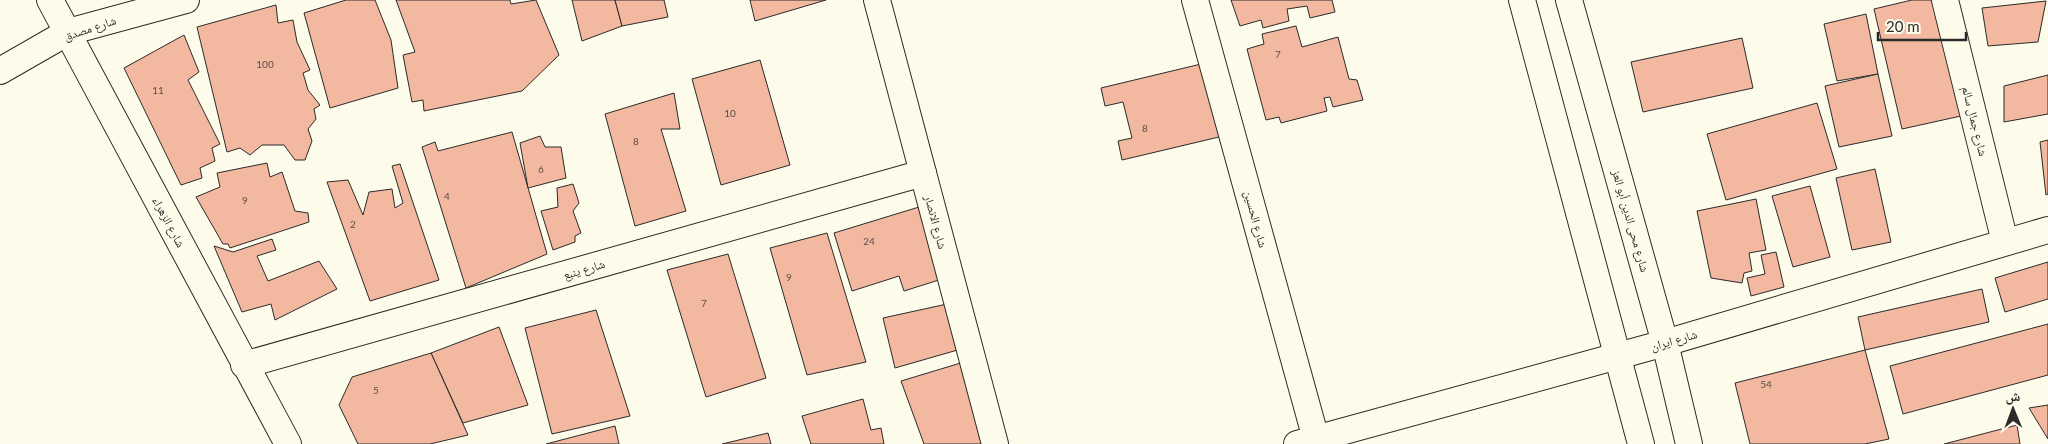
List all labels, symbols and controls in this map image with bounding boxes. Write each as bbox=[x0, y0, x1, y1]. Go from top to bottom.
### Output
scale bar bbox=[1878, 10, 1966, 42]
street label: شارع مصدق bbox=[62, 12, 118, 44]
text: 20 m bbox=[1886, 17, 1920, 35]
house number: 7 bbox=[1275, 48, 1281, 60]
house number: 100 bbox=[256, 58, 274, 70]
house number: 11 bbox=[152, 84, 164, 96]
street label: شارع جمال سالم bbox=[1958, 84, 1991, 158]
house number: 10 bbox=[724, 107, 736, 119]
house number: 8 bbox=[1142, 122, 1148, 134]
house number: 8 bbox=[633, 135, 639, 147]
house number: 6 bbox=[538, 163, 544, 175]
street label: شارع محى الدين أبو العز bbox=[1608, 167, 1653, 274]
street label: شارع الحسين bbox=[1240, 189, 1271, 250]
house number: 4 bbox=[444, 190, 450, 202]
street label: شارع الانصار bbox=[920, 192, 950, 251]
street label: شارع الزهراء bbox=[149, 194, 189, 250]
house number: 9 bbox=[242, 194, 248, 206]
house number: 2 bbox=[350, 218, 356, 230]
house number: 24 bbox=[863, 235, 875, 247]
street label: شارع ينبع bbox=[561, 256, 607, 283]
house number: 9 bbox=[786, 271, 792, 283]
house number: 7 bbox=[701, 297, 707, 309]
street label: شارع ايران bbox=[1649, 326, 1699, 355]
house number: 54 bbox=[1760, 378, 1772, 390]
house number: 5 bbox=[373, 384, 379, 396]
north arrow bbox=[1988, 384, 2038, 434]
text: ش bbox=[2005, 387, 2020, 405]

